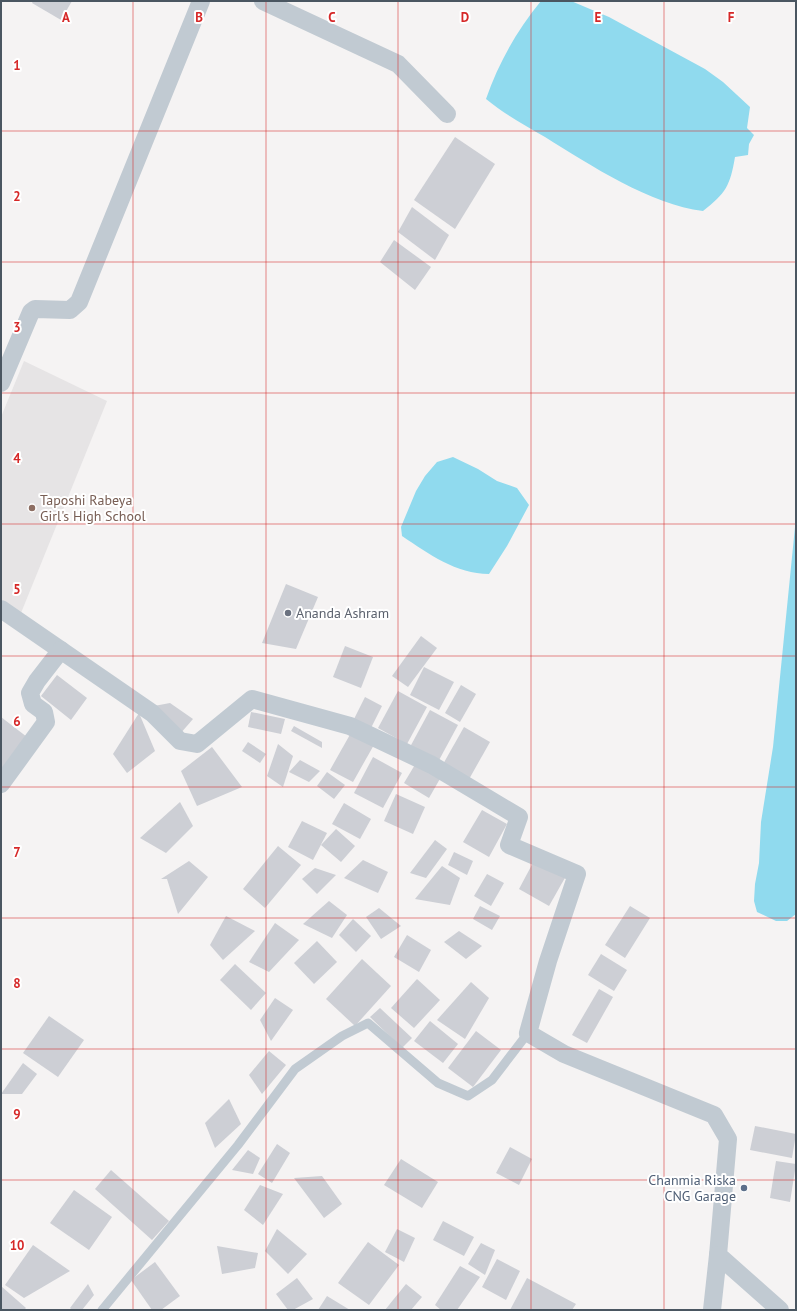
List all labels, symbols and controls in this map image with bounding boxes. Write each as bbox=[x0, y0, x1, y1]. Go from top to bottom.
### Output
text: A bbox=[62, 9, 70, 26]
text: B bbox=[195, 9, 203, 26]
text: C bbox=[328, 9, 336, 26]
text: D bbox=[461, 9, 469, 26]
text: E bbox=[595, 9, 602, 26]
text: F bbox=[728, 9, 735, 26]
text: 1 bbox=[13, 57, 21, 74]
text: 2 bbox=[13, 188, 21, 205]
text: 3 bbox=[13, 319, 21, 336]
text: 4 bbox=[13, 450, 21, 467]
place label: Taposhi Rabeya Girl's High School bbox=[40, 491, 146, 525]
marker: Taposhi Rabeya Girl's High School bbox=[27, 503, 37, 513]
text: 5 bbox=[13, 581, 21, 598]
place label: Ananda Ashram bbox=[296, 604, 389, 622]
marker: Ananda Ashram bbox=[283, 608, 293, 618]
text: 6 bbox=[13, 713, 21, 730]
text: 7 bbox=[13, 844, 21, 861]
text: 8 bbox=[13, 975, 21, 992]
text: 9 bbox=[13, 1106, 21, 1123]
place label: Chanmia Riska CNG Garage bbox=[648, 1171, 736, 1205]
marker: Chanmia Riska CNG Garage bbox=[739, 1183, 749, 1193]
text: 10 bbox=[10, 1237, 24, 1254]

